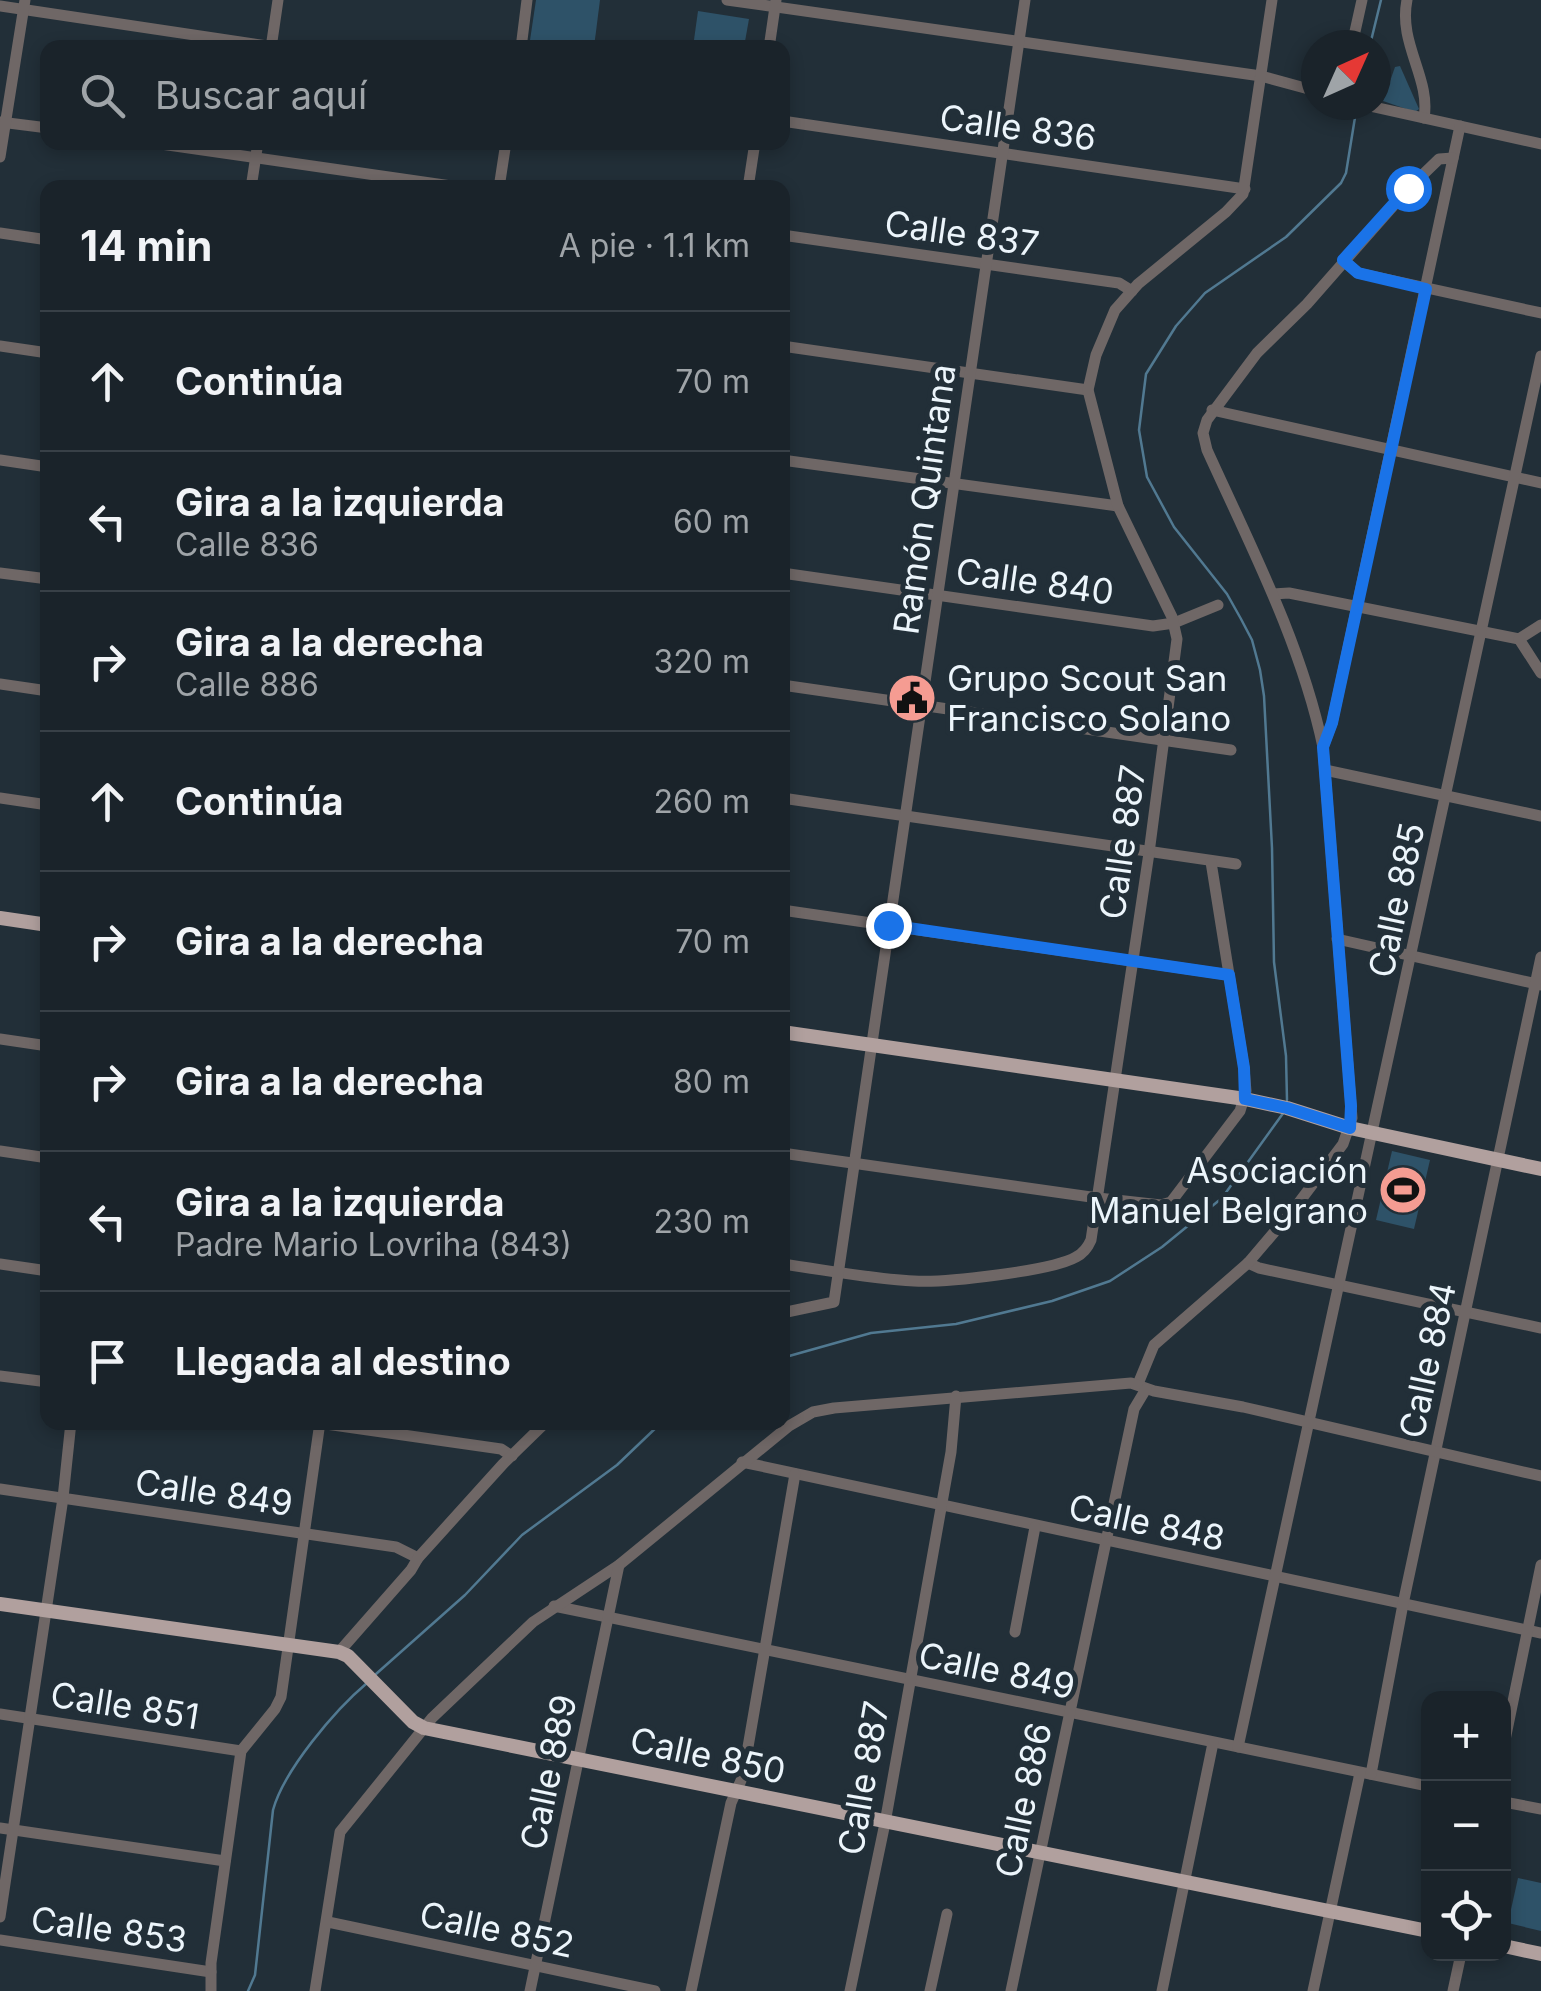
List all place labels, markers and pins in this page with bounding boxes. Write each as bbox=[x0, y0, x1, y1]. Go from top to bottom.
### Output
place label: Grupo Scout San Francisco Solano bbox=[947, 657, 1231, 739]
public building icon: Grupo Scout San Francisco Solano bbox=[886, 672, 938, 724]
place label: Asociación Manuel Belgrano bbox=[1089, 1149, 1368, 1231]
sports icon: Asociación Manuel Belgrano bbox=[1377, 1164, 1429, 1216]

